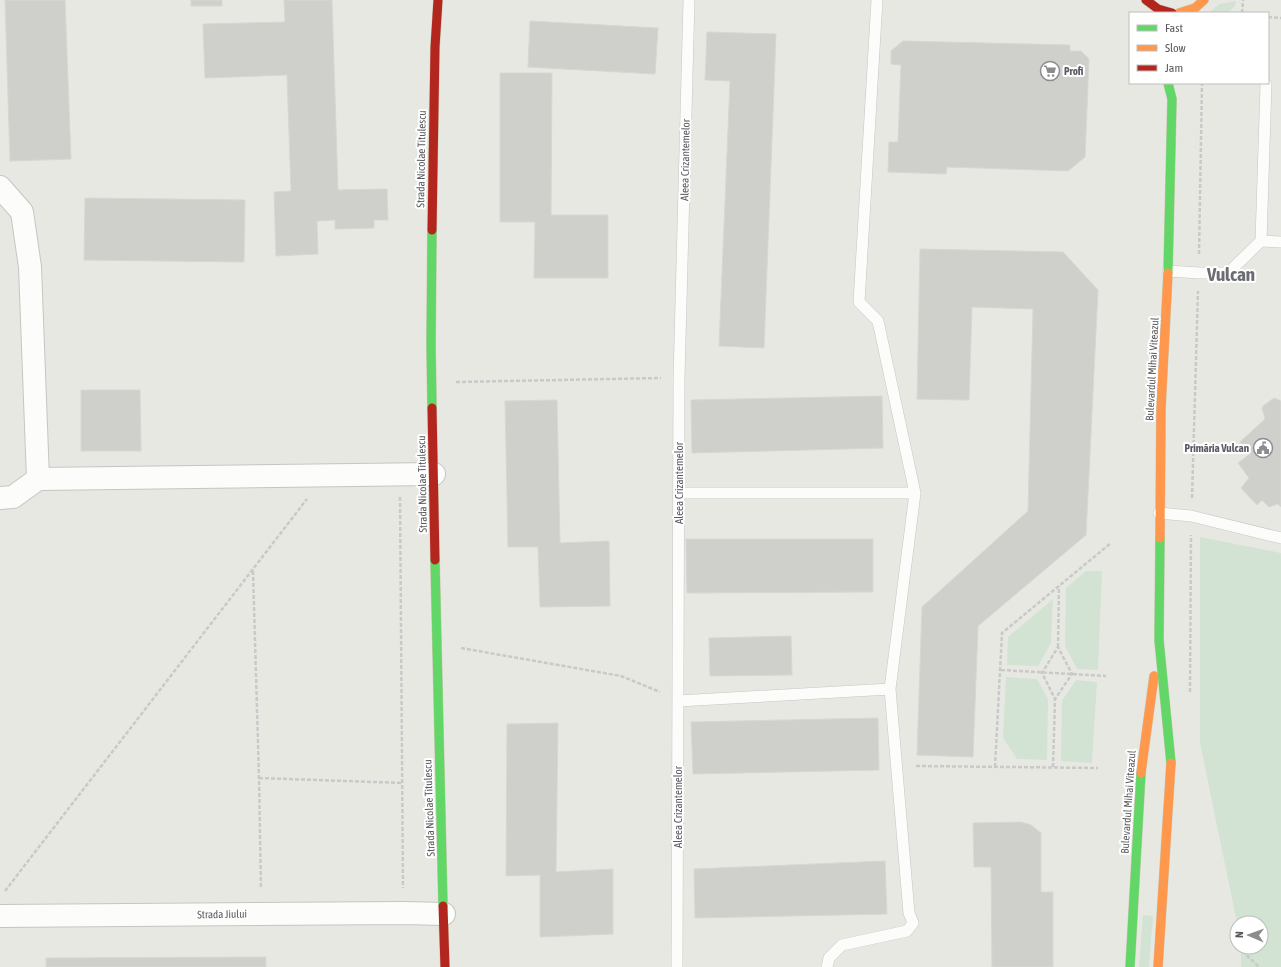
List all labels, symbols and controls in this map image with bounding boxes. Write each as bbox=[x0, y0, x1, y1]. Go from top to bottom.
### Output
legend bbox=[1129, 12, 1269, 84]
text: Fast bbox=[1165, 21, 1183, 35]
text: Slow bbox=[1165, 41, 1186, 55]
supermarket icon: Profi bbox=[1039, 60, 1061, 82]
text: Jam bbox=[1165, 61, 1183, 75]
place label: Profi bbox=[1064, 65, 1084, 77]
street label: Strada Nicolae Titulescu bbox=[414, 110, 428, 208]
street label: Aleea Crizantemelor bbox=[678, 118, 692, 201]
district label: Vulcan bbox=[1206, 263, 1255, 285]
street label: Bulevardul Mihai Viteazul bbox=[1143, 317, 1161, 421]
street label: Strada Nicolae Titulescu bbox=[415, 435, 429, 533]
public building icon: Primăria Vulcan bbox=[1252, 437, 1274, 459]
street label: Aleea Crizantemelor bbox=[673, 441, 685, 524]
place label: Primăria Vulcan bbox=[1185, 442, 1249, 454]
street label: Bulevardul Mihai Viteazul bbox=[1118, 750, 1138, 854]
street label: Strada Nicolae Titulescu bbox=[421, 759, 437, 857]
street label: Aleea Crizantemelor bbox=[672, 765, 684, 848]
street label: Strada Jiului bbox=[197, 908, 247, 920]
north arrow bbox=[1229, 915, 1269, 955]
text: N bbox=[1233, 931, 1245, 938]

